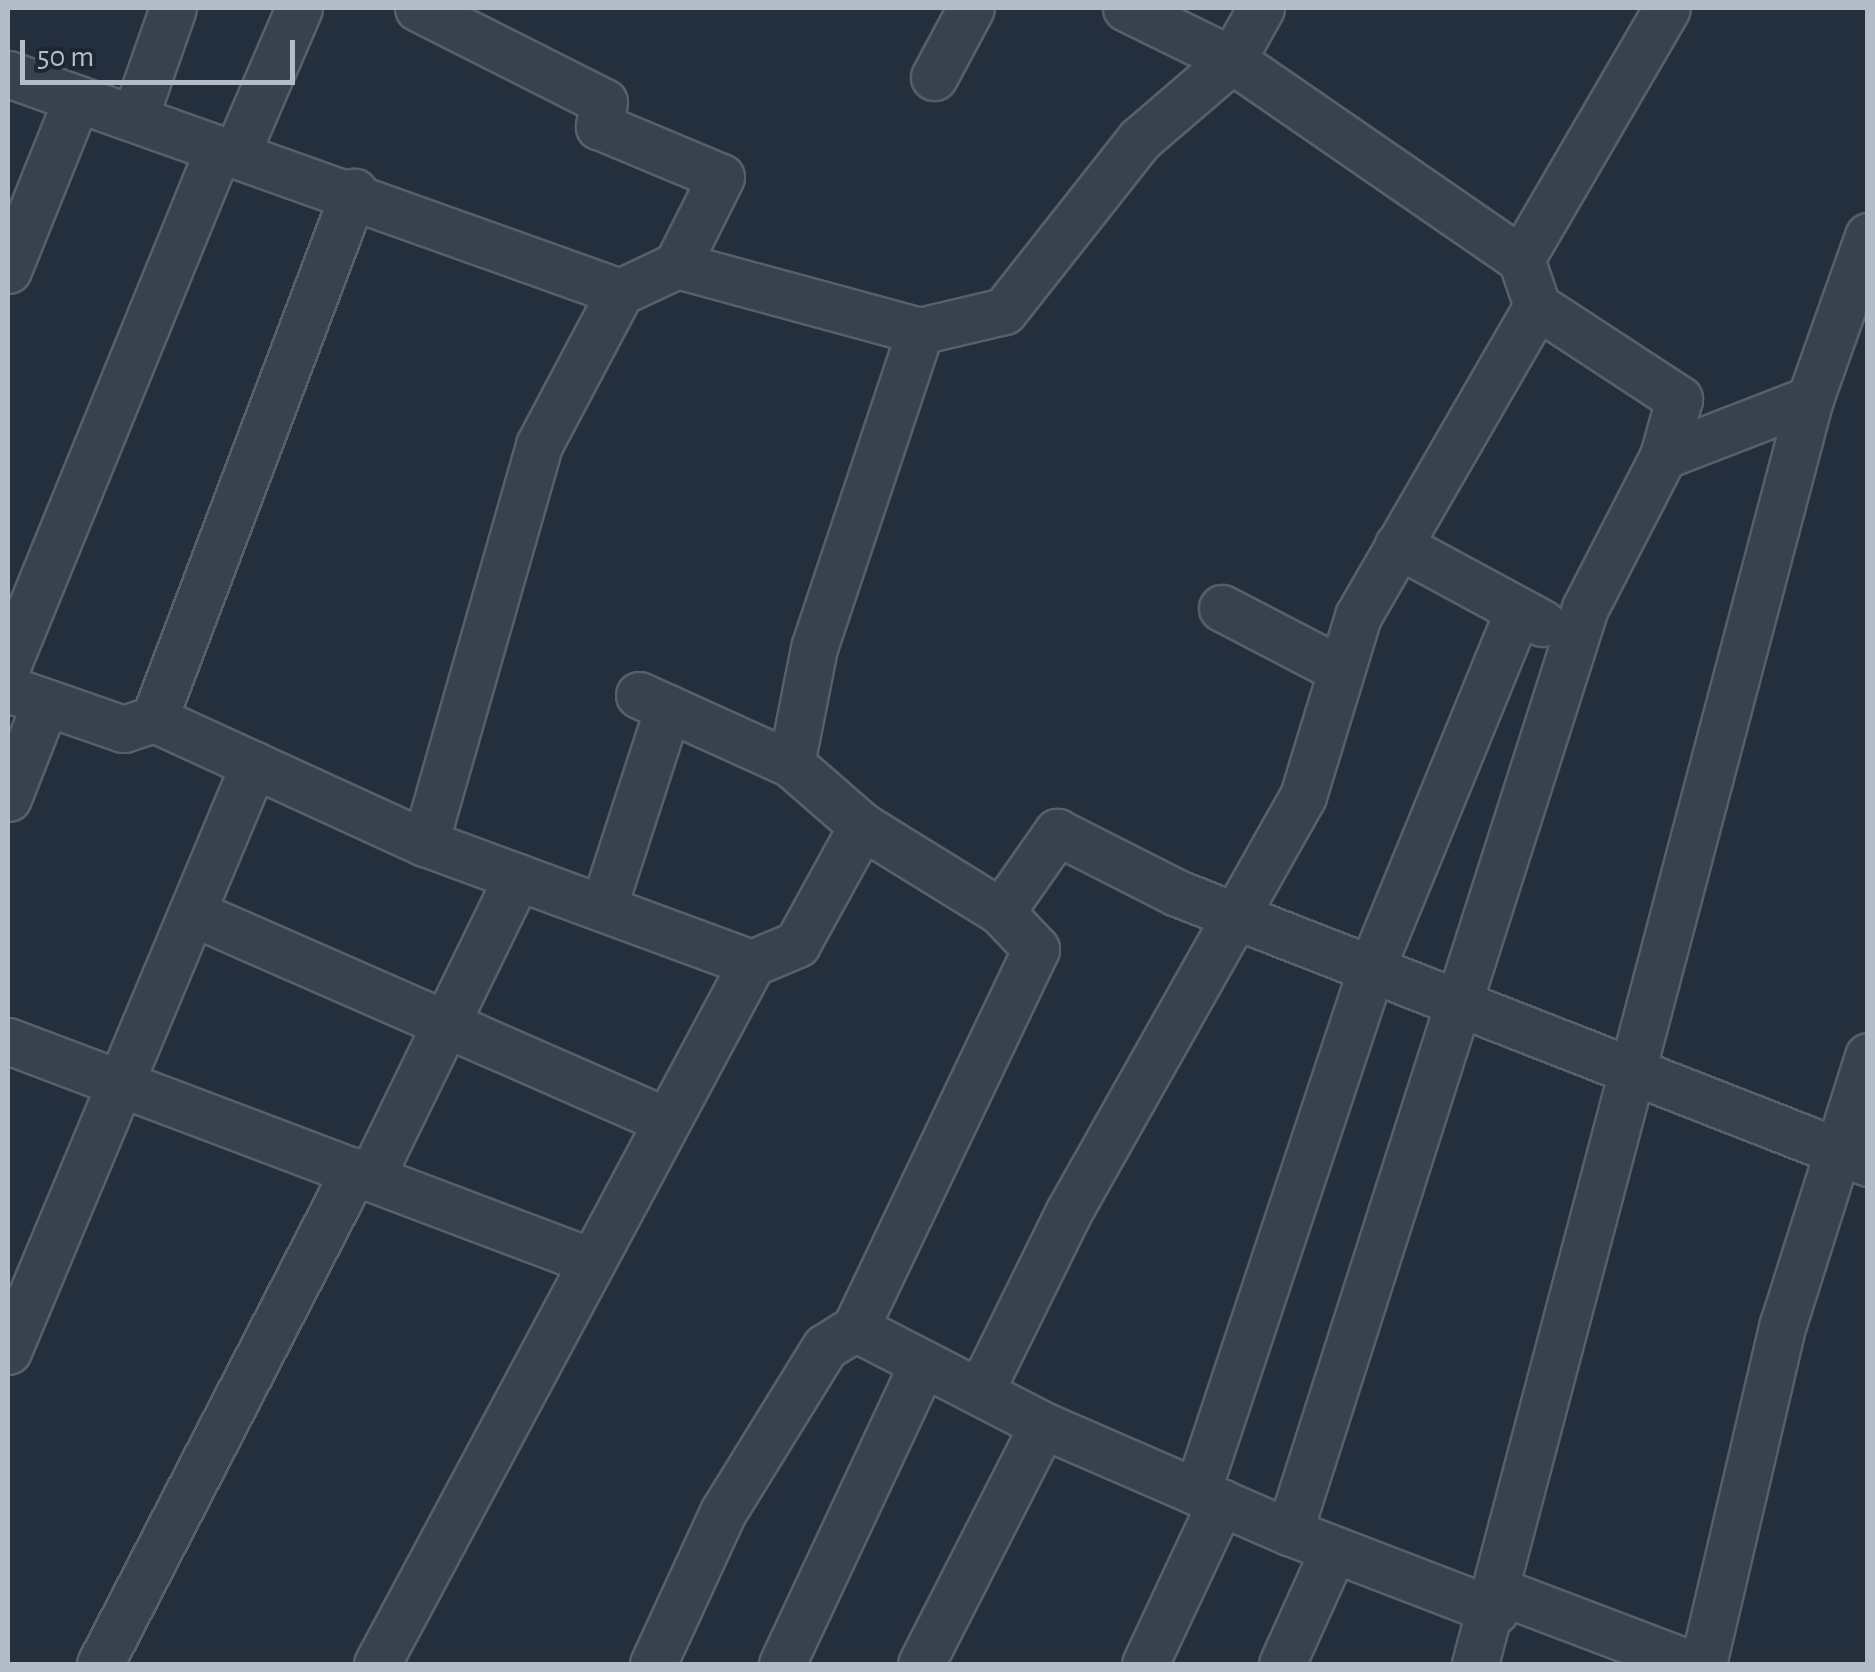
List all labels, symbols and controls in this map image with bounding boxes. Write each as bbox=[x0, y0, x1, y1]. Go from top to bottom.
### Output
scale bar bbox=[25, 20, 300, 82]
text: 50 m bbox=[37, 42, 94, 72]

